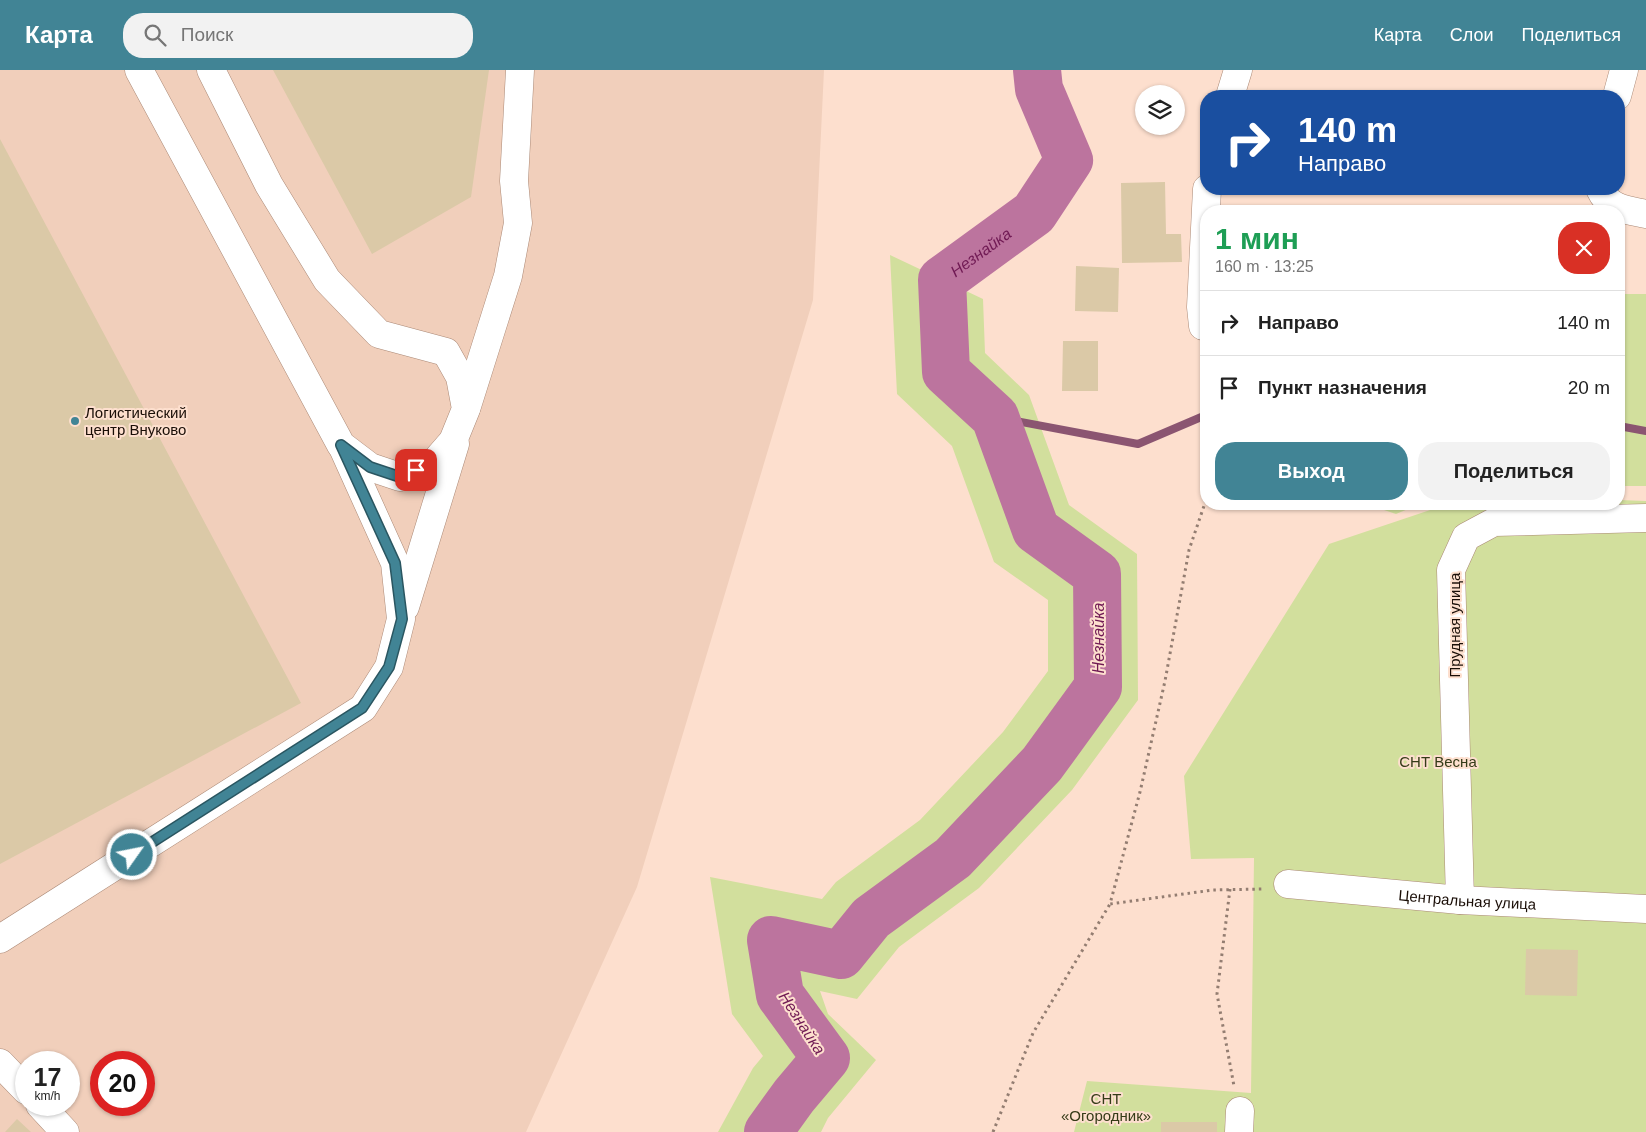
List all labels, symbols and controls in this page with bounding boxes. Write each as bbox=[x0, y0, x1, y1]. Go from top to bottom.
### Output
search box bbox=[123, 13, 473, 58]
text: Карта bbox=[25, 21, 93, 48]
icon: search bbox=[141, 21, 169, 49]
text: Поиск bbox=[181, 24, 233, 45]
text: Карта bbox=[1374, 25, 1422, 45]
text: Слои bbox=[1450, 25, 1494, 45]
text: Поделиться bbox=[1522, 25, 1621, 45]
map controls bbox=[1135, 85, 1185, 135]
button: layers bbox=[1135, 85, 1185, 135]
icon: right bbox=[1215, 110, 1280, 175]
text: 140 m bbox=[1298, 110, 1397, 149]
text: Направо bbox=[1298, 151, 1386, 176]
text: 1 мин bbox=[1215, 222, 1299, 255]
button: close bbox=[1558, 222, 1610, 274]
water label: Незнайка bbox=[947, 224, 1014, 280]
text: 160 m · 13:25 bbox=[1215, 258, 1314, 275]
icon: right bbox=[1215, 309, 1243, 337]
text: Направо bbox=[1258, 312, 1339, 333]
text: 140 m bbox=[1557, 312, 1610, 333]
icon: arrive bbox=[1215, 374, 1243, 402]
text: Пункт назначения bbox=[1258, 377, 1427, 398]
text: 20 m bbox=[1568, 377, 1610, 398]
place label: Логистический центр Внуково bbox=[85, 404, 187, 438]
marker: Логистический центр Внуково bbox=[69, 415, 81, 427]
button: Выход bbox=[1215, 442, 1408, 500]
button: Поделиться bbox=[1418, 442, 1610, 500]
pin bbox=[395, 449, 437, 491]
icon: arrive bbox=[402, 456, 430, 484]
street label: Прудная улица bbox=[1446, 572, 1463, 677]
water label: Незнайка bbox=[1090, 603, 1107, 673]
park label: СНТ Весна bbox=[1399, 753, 1477, 770]
position arrow bbox=[105, 828, 157, 880]
street label: Центральная улица bbox=[1398, 886, 1537, 912]
water label: Незнайка bbox=[776, 989, 828, 1057]
speed limit sign: 20 bbox=[90, 1051, 155, 1116]
text: 17 bbox=[34, 1063, 61, 1091]
text: km/h bbox=[34, 1089, 61, 1103]
park label: СНТ «Огородник» bbox=[1061, 1090, 1151, 1124]

